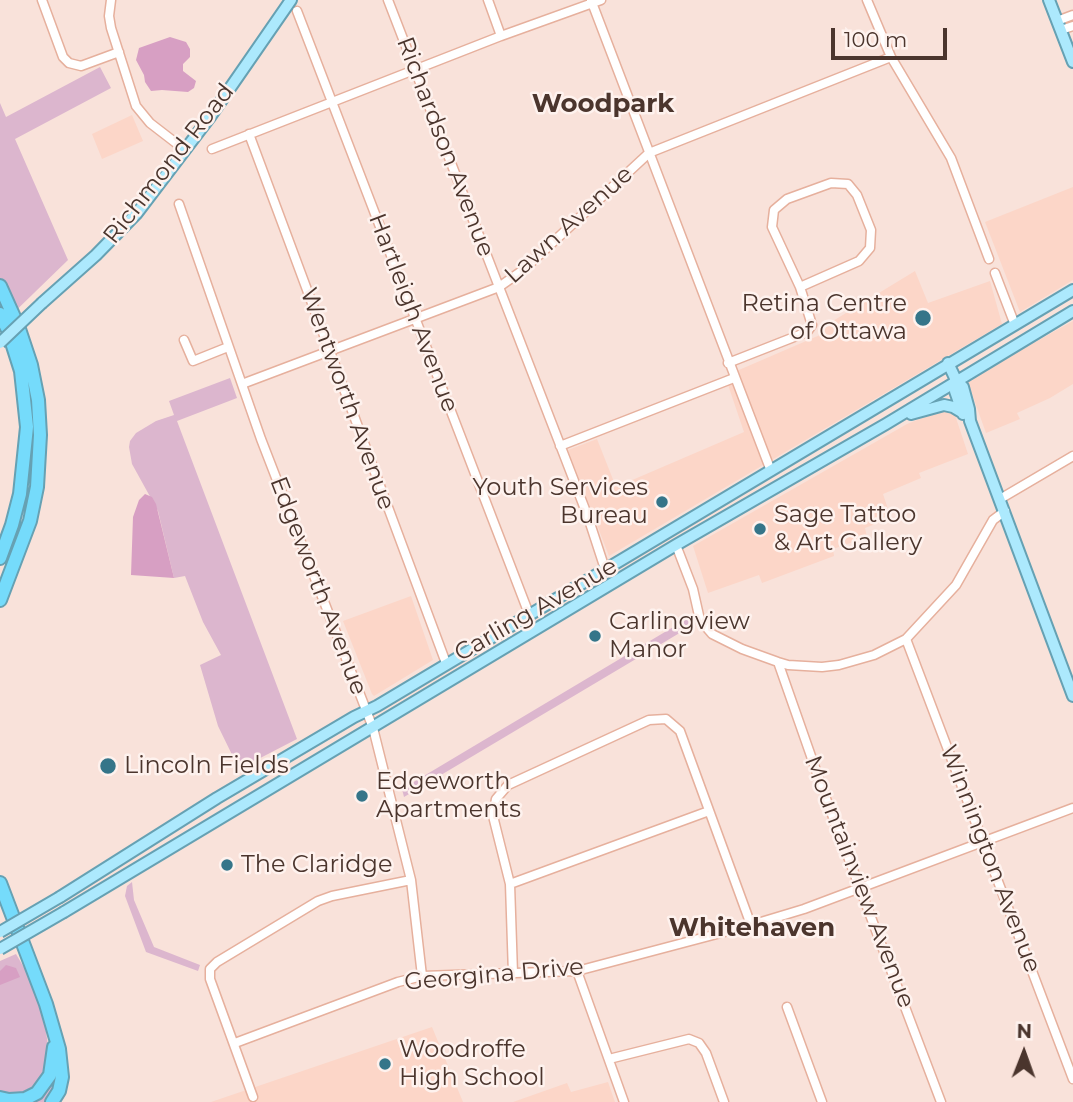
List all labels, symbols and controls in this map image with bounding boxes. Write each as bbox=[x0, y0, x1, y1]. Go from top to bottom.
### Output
scale bar bbox=[835, 14, 950, 58]
text: 100 m bbox=[844, 27, 907, 52]
street label: Richardson Avenue bbox=[390, 33, 500, 261]
street label: Richmond Road bbox=[98, 78, 240, 250]
district label: Woodpark bbox=[532, 88, 674, 120]
street label: Lawn Avenue bbox=[499, 160, 639, 290]
street label: Hartleigh Avenue bbox=[362, 210, 464, 416]
street label: Wentworth Avenue bbox=[293, 284, 401, 514]
place label: Retina Centre of Ottawa bbox=[742, 290, 907, 346]
marker: Retina Centre of Ottawa bbox=[913, 308, 933, 328]
street label: Edgeworth Avenue bbox=[263, 473, 373, 699]
place label: Youth Services Bureau bbox=[473, 474, 648, 530]
marker: Youth Services Bureau bbox=[654, 494, 670, 510]
place label: Sage Tattoo & Art Gallery bbox=[774, 501, 922, 557]
marker: Sage Tattoo & Art Gallery bbox=[752, 521, 768, 537]
street label: Carling Avenue bbox=[450, 552, 622, 668]
place label: Carlingview Manor bbox=[609, 608, 750, 664]
marker: Carlingview Manor bbox=[587, 628, 603, 644]
street label: Winnington Avenue bbox=[933, 741, 1047, 977]
place label: Lincoln Fields bbox=[124, 752, 289, 780]
street label: Mountainview Avenue bbox=[798, 752, 920, 1012]
marker: Lincoln Fields bbox=[98, 756, 118, 776]
place label: Edgeworth Apartments bbox=[376, 768, 521, 824]
marker: Edgeworth Apartments bbox=[354, 788, 370, 804]
place label: The Claridge bbox=[241, 851, 393, 879]
marker: The Claridge bbox=[219, 857, 235, 873]
district label: Whitehaven bbox=[669, 912, 835, 944]
street label: Georgina Drive bbox=[403, 953, 585, 997]
north arrow bbox=[989, 1018, 1059, 1088]
text: N bbox=[1016, 1020, 1032, 1043]
place label: Woodroffe High School bbox=[399, 1036, 545, 1092]
marker: Woodroffe High School bbox=[377, 1056, 393, 1072]

